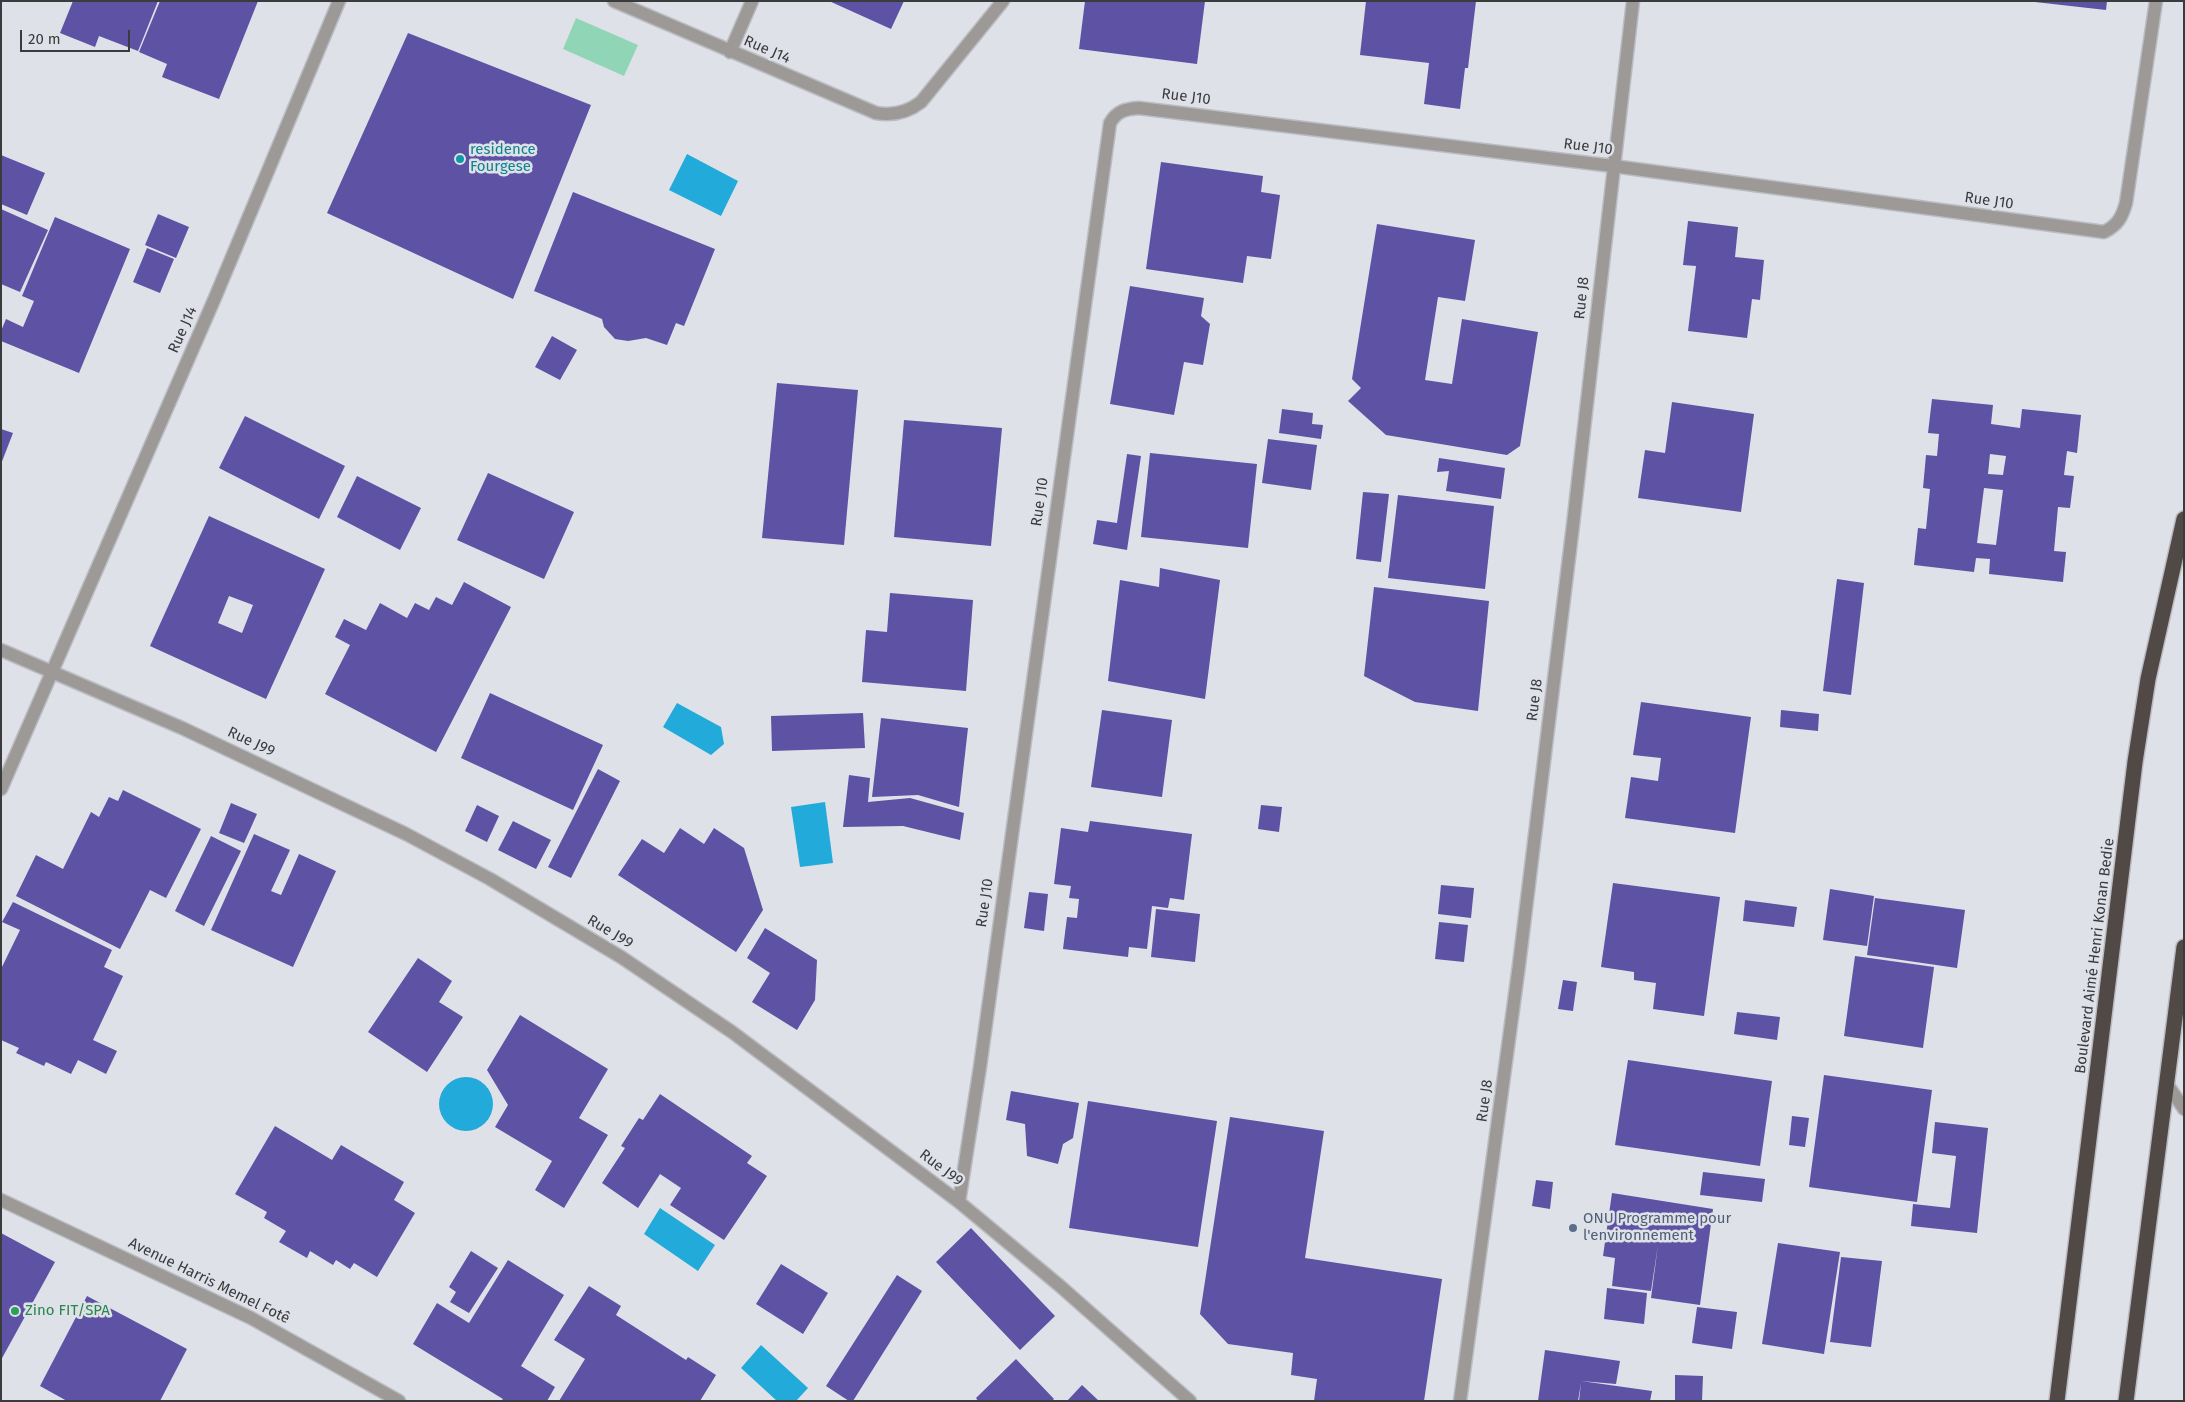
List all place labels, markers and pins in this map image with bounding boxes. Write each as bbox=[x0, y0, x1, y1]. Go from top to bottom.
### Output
place label: residence Fourgese bbox=[470, 141, 536, 176]
marker: residence Fourgese bbox=[454, 153, 466, 165]
place label: ONU Programme pour l'environnement bbox=[1583, 1210, 1731, 1245]
marker: ONU Programme pour l'environnement bbox=[1567, 1222, 1579, 1234]
place label: Zino FIT/SPA bbox=[25, 1302, 110, 1320]
marker: Zino FIT/SPA bbox=[9, 1305, 21, 1317]

